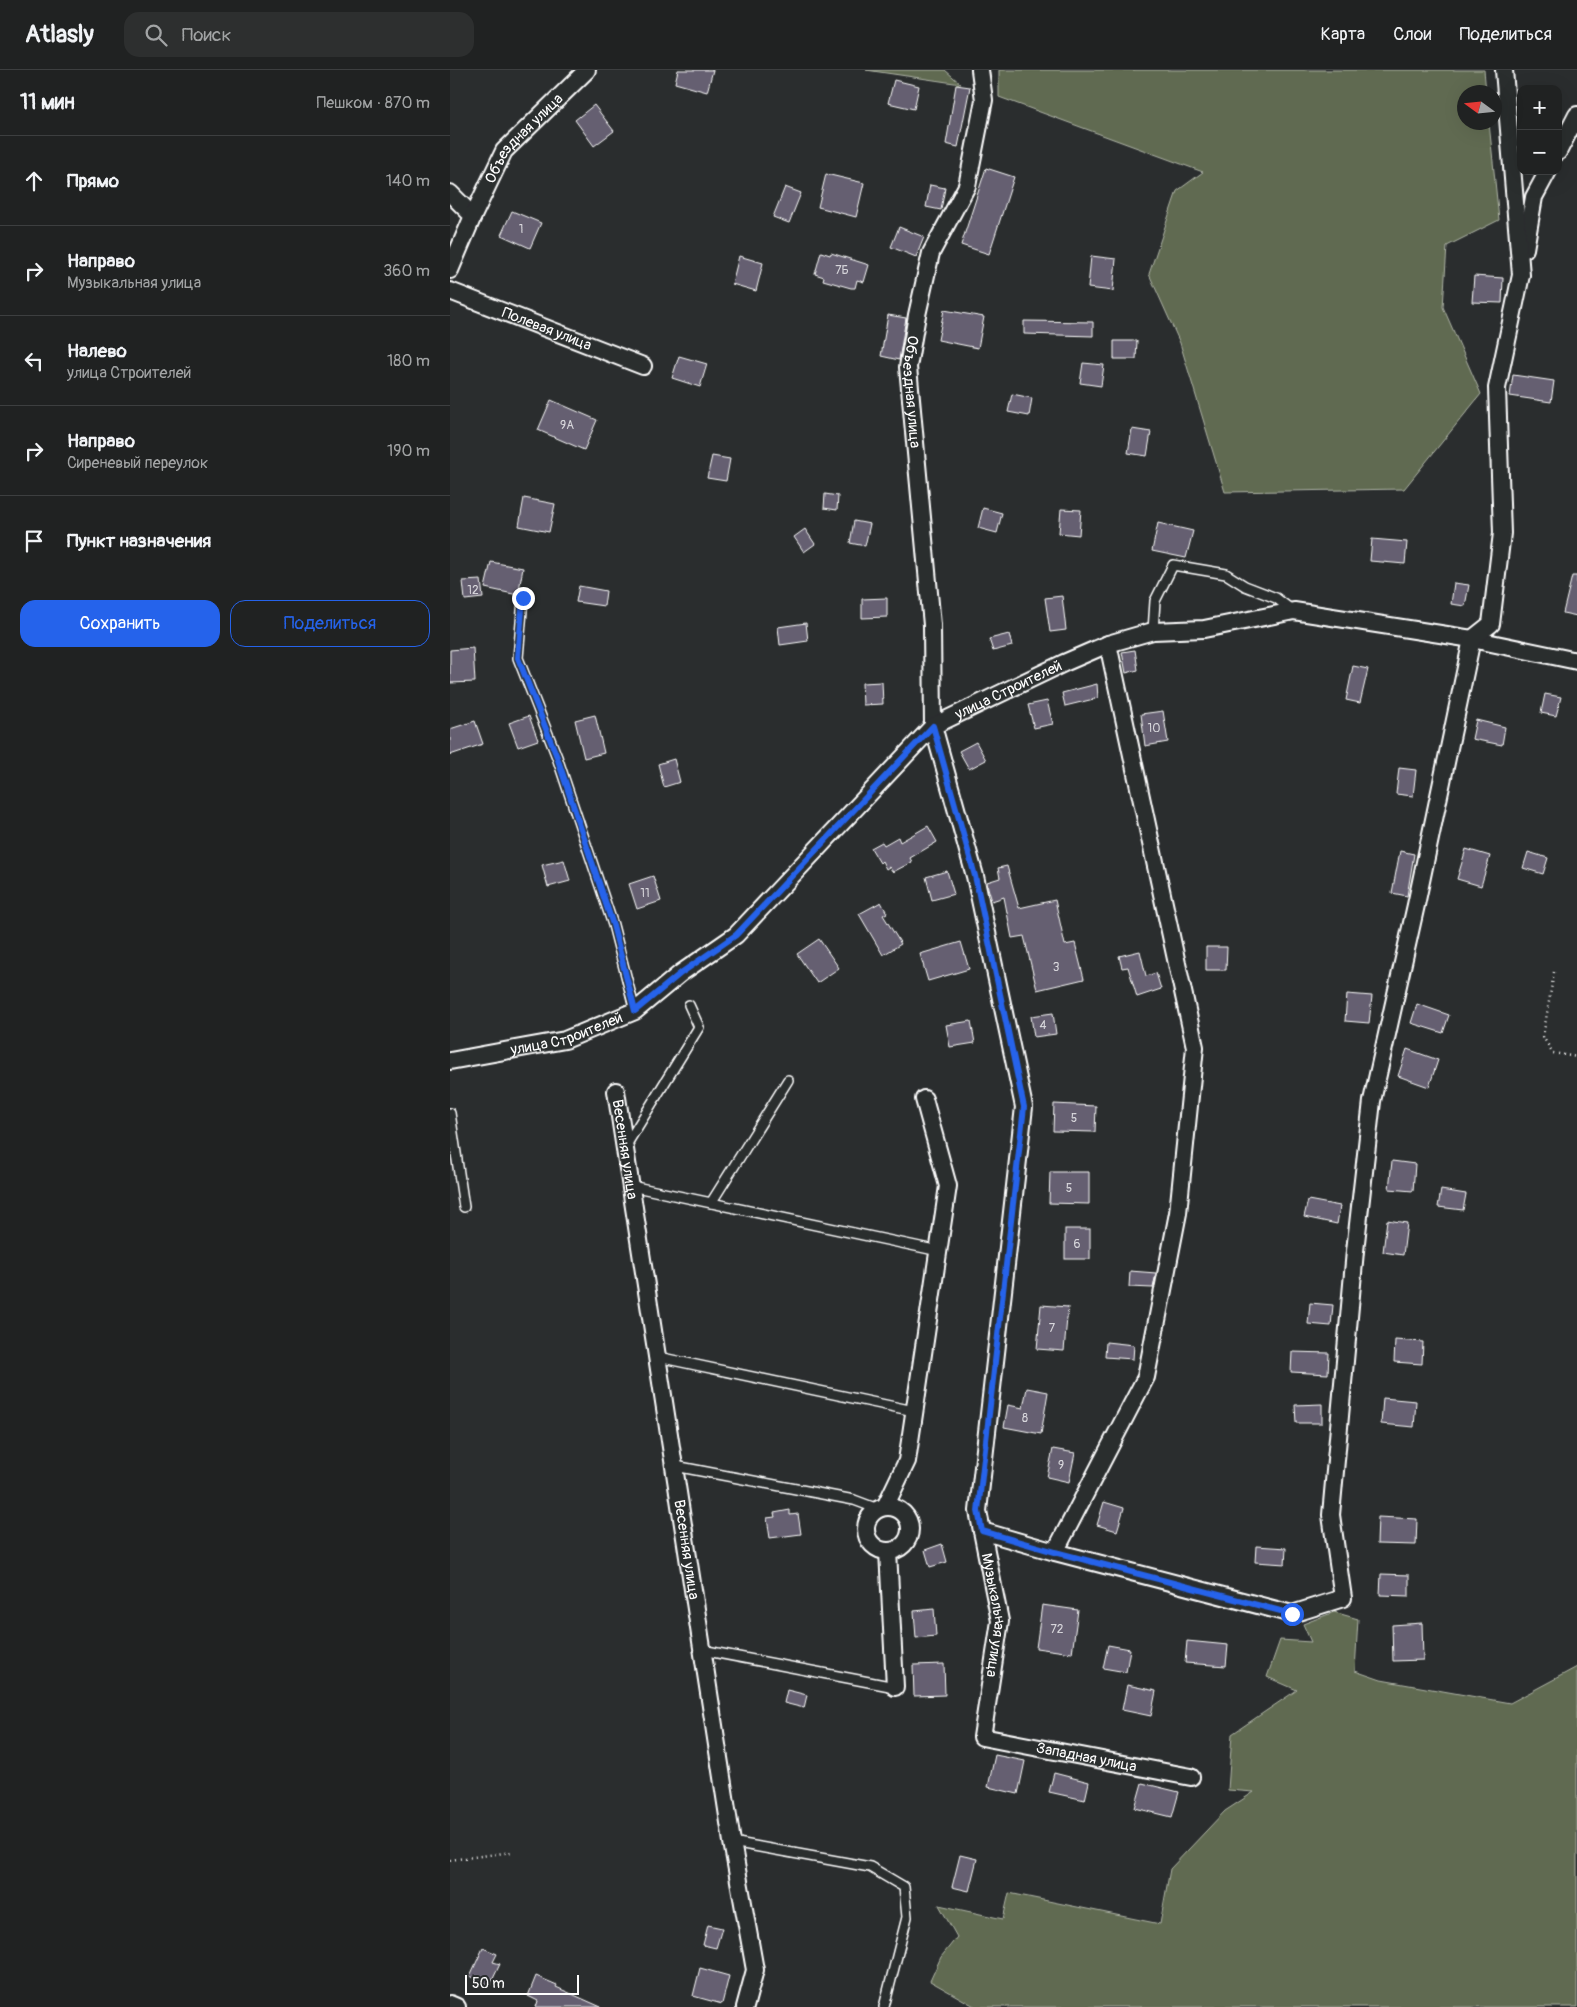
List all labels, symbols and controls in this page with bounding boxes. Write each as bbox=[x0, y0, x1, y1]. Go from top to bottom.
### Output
search box bbox=[124, 12, 474, 57]
text: Atlasly bbox=[25, 20, 94, 49]
icon: search bbox=[142, 21, 170, 49]
text: Поиск bbox=[182, 23, 231, 47]
text: Карта bbox=[1321, 23, 1365, 46]
text: Слои bbox=[1393, 23, 1431, 46]
text: Поделиться bbox=[1459, 23, 1552, 46]
north arrow bbox=[1457, 85, 1502, 130]
map controls bbox=[1517, 85, 1562, 175]
button: + bbox=[1517, 85, 1562, 130]
text: 11 мин bbox=[20, 89, 75, 116]
street label: Объездная улица bbox=[481, 90, 567, 187]
text: Пешком · 870 m bbox=[317, 93, 430, 113]
button: − bbox=[1517, 130, 1562, 175]
icon: ahead bbox=[20, 167, 48, 195]
text: Прямо bbox=[67, 169, 119, 193]
text: 140 m bbox=[386, 171, 430, 191]
house number: 1 bbox=[519, 222, 523, 237]
text: Направо bbox=[67, 249, 135, 273]
icon: right bbox=[20, 257, 48, 285]
text: 360 m bbox=[383, 261, 430, 281]
house number: 7Б bbox=[835, 263, 849, 278]
text: Музыкальная улица bbox=[67, 273, 201, 293]
street label: Полевая улица bbox=[499, 303, 594, 355]
street label: Объездная улица bbox=[898, 334, 924, 449]
text: Налево bbox=[67, 339, 127, 363]
icon: left bbox=[20, 347, 48, 375]
text: 180 m bbox=[387, 351, 430, 371]
text: улица Строителей bbox=[67, 363, 191, 383]
house number: 9А bbox=[560, 418, 574, 433]
text: Направо bbox=[67, 429, 135, 453]
icon: right bbox=[20, 437, 48, 465]
text: 190 m bbox=[387, 441, 430, 461]
text: Сиреневый переулок bbox=[67, 453, 208, 473]
icon: arrive bbox=[20, 527, 48, 555]
text: Пункт назначения bbox=[67, 529, 211, 553]
house number: 12 bbox=[467, 583, 479, 598]
route end bbox=[512, 587, 535, 610]
button: Сохранить bbox=[20, 600, 220, 647]
button: Поделиться bbox=[230, 600, 430, 647]
street label: улица Строителей bbox=[951, 656, 1065, 724]
house number: 10 bbox=[1148, 721, 1160, 736]
house number: 11 bbox=[640, 886, 650, 901]
house number: 3 bbox=[1053, 960, 1060, 975]
street label: улица Строителей bbox=[508, 1008, 626, 1060]
house number: 4 bbox=[1040, 1018, 1047, 1033]
street label: Весенняя улица bbox=[607, 1098, 642, 1201]
house number: 5 bbox=[1071, 1111, 1077, 1126]
house number: 5 bbox=[1066, 1181, 1072, 1196]
house number: 6 bbox=[1074, 1237, 1081, 1252]
house number: 7 bbox=[1049, 1321, 1056, 1336]
house number: 8 bbox=[1022, 1411, 1028, 1426]
house number: 9 bbox=[1058, 1458, 1064, 1473]
street label: Весенняя улица bbox=[669, 1498, 703, 1601]
street label: Музыкальная улица bbox=[977, 1552, 1009, 1678]
route start bbox=[1281, 1603, 1304, 1626]
house number: 72 bbox=[1050, 1622, 1064, 1637]
street label: Западная улица bbox=[1035, 1739, 1138, 1776]
scale bar bbox=[465, 1972, 579, 1995]
text: 50 m bbox=[472, 1975, 505, 1992]

